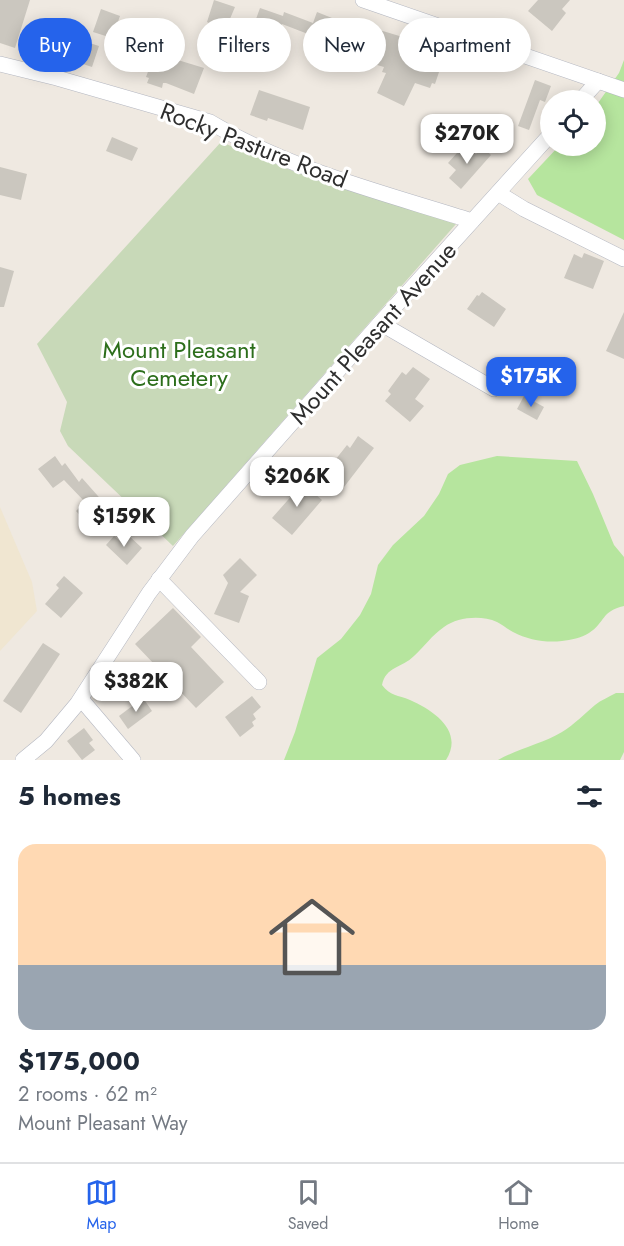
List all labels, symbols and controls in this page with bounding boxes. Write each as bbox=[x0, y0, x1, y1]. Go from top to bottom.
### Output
chip: Buy bbox=[18, 18, 92, 72]
chip: Rent bbox=[104, 18, 185, 72]
chip: Filters bbox=[197, 18, 291, 72]
chip: New bbox=[303, 18, 386, 72]
chip: Apartment bbox=[398, 18, 531, 72]
map controls bbox=[540, 90, 606, 156]
button: locate bbox=[540, 90, 606, 156]
street label: Rocky Pasture Road bbox=[155, 93, 353, 197]
pin: $270K bbox=[425, 114, 509, 165]
text: $270K bbox=[435, 119, 499, 148]
street label: Mount Pleasant Avenue bbox=[281, 234, 465, 432]
park label: Mount Pleasant Cemetery bbox=[103, 332, 256, 395]
pin: $175K bbox=[489, 357, 573, 408]
text: $175K bbox=[500, 362, 562, 391]
pin: $206K bbox=[255, 457, 339, 508]
text: $206K bbox=[264, 462, 330, 491]
pin: $159K bbox=[82, 497, 166, 548]
text: $159K bbox=[93, 502, 155, 531]
pin: $382K bbox=[94, 662, 178, 713]
text: $382K bbox=[104, 667, 168, 696]
text: 5 homes bbox=[18, 777, 121, 815]
icon: filters bbox=[573, 780, 606, 813]
icon: home bbox=[258, 883, 366, 991]
text: $175,000 bbox=[18, 1042, 140, 1080]
text: 2 rooms · 62 m² bbox=[18, 1080, 157, 1109]
text: Mount Pleasant Way bbox=[18, 1109, 188, 1138]
tab: Map bbox=[85, 1176, 118, 1235]
tab: Saved bbox=[288, 1176, 328, 1235]
tab: Home bbox=[498, 1176, 539, 1235]

